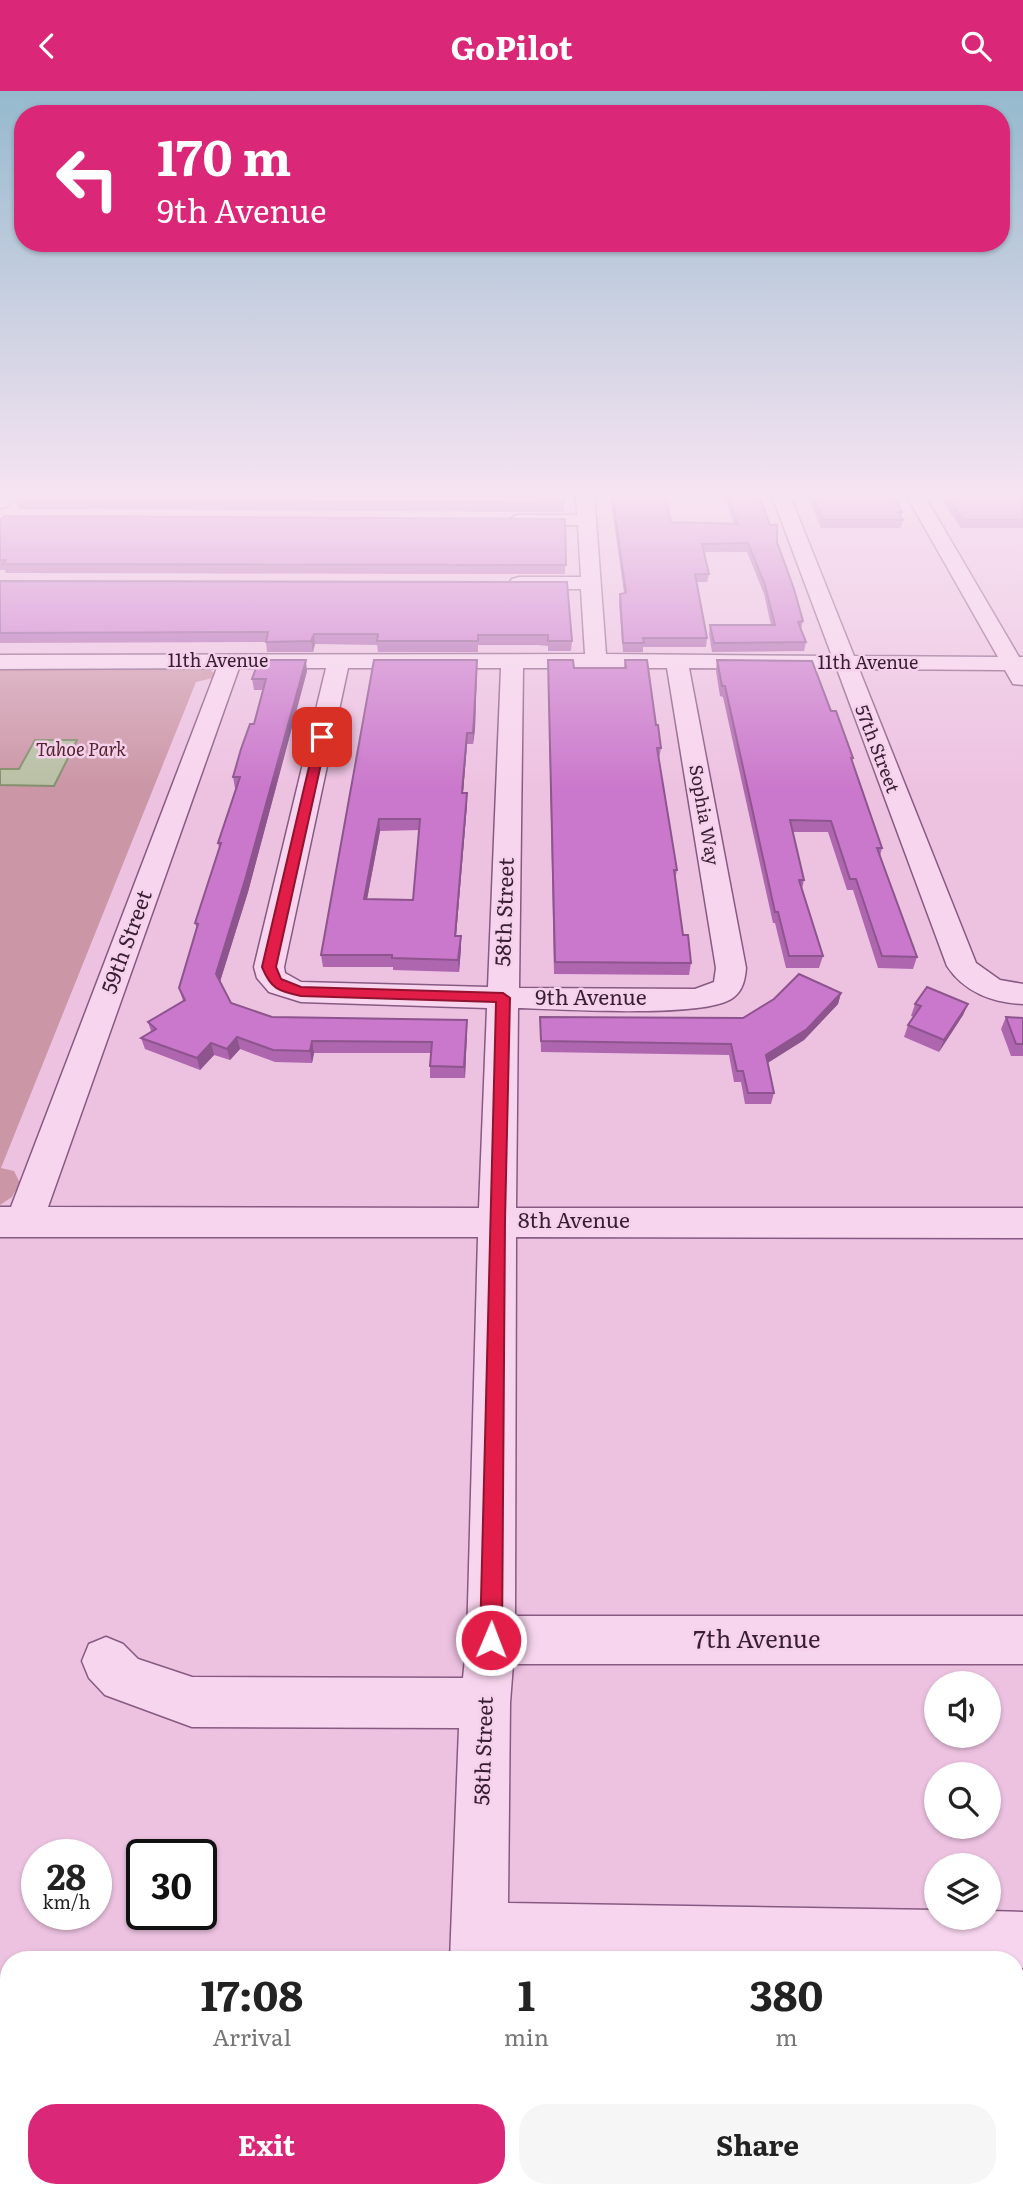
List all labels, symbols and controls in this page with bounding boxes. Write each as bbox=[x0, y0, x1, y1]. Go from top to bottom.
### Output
text: GoPilot bbox=[450, 22, 573, 70]
icon: back bbox=[28, 27, 66, 65]
icon: search bbox=[957, 27, 995, 65]
text: 170 m bbox=[157, 118, 291, 191]
icon: left bbox=[42, 133, 133, 224]
text: 9th Avenue bbox=[157, 185, 327, 233]
street label: 11th Avenue bbox=[168, 646, 268, 673]
street label: 11th Avenue bbox=[818, 648, 918, 675]
street label: 57th Street bbox=[849, 700, 908, 797]
pin bbox=[292, 707, 352, 767]
icon: arrive bbox=[303, 718, 341, 756]
park label: Tahoe Park bbox=[36, 735, 126, 762]
street label: Sophia Way bbox=[683, 762, 728, 868]
street label: 58th Street bbox=[485, 856, 520, 967]
street label: 59th Street bbox=[92, 884, 158, 997]
street label: 9th Avenue bbox=[535, 980, 647, 1011]
street label: 8th Avenue bbox=[518, 1203, 630, 1234]
position arrow bbox=[454, 1603, 528, 1677]
street label: 7th Avenue bbox=[694, 1620, 820, 1655]
map controls bbox=[924, 1671, 1001, 1930]
button: sound bbox=[924, 1671, 1001, 1748]
street label: 58th Street bbox=[464, 1695, 499, 1806]
button: search bbox=[924, 1762, 1001, 1839]
speed limit sign: 30 bbox=[126, 1839, 217, 1930]
text: 28 bbox=[47, 1849, 86, 1901]
button: layers bbox=[924, 1853, 1001, 1930]
text: km/h bbox=[43, 1888, 90, 1915]
text: 17:08 bbox=[201, 1962, 303, 2024]
text: 1 bbox=[518, 1962, 535, 2024]
text: 380 bbox=[749, 1962, 823, 2024]
text: Arrival bbox=[213, 2019, 291, 2053]
text: min bbox=[504, 2019, 549, 2053]
text: m bbox=[775, 2019, 798, 2053]
button: Exit bbox=[28, 2104, 505, 2184]
button: Share bbox=[519, 2104, 996, 2184]

